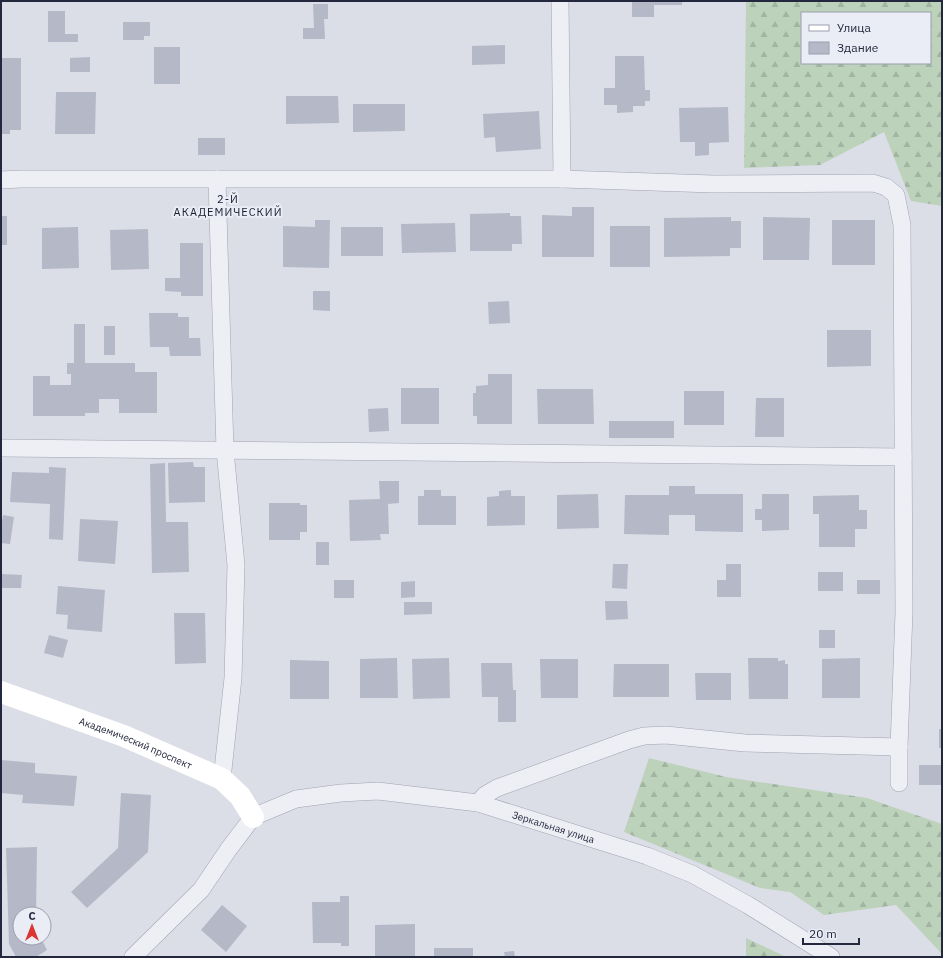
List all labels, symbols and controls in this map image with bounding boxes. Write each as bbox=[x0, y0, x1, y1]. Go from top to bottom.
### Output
legend bbox=[801, 12, 931, 64]
text: Улица bbox=[837, 20, 871, 35]
text: Здание bbox=[837, 40, 879, 55]
district label: 2-Й АКАДЕМИЧЕСКИЙ bbox=[174, 192, 282, 219]
street label: Академический проспект bbox=[77, 714, 194, 772]
street label: Зеркальная улица bbox=[511, 808, 597, 846]
north arrow bbox=[12, 906, 52, 946]
text: С bbox=[28, 909, 36, 923]
scale bar bbox=[803, 920, 859, 946]
text: 20 m bbox=[809, 926, 837, 941]

